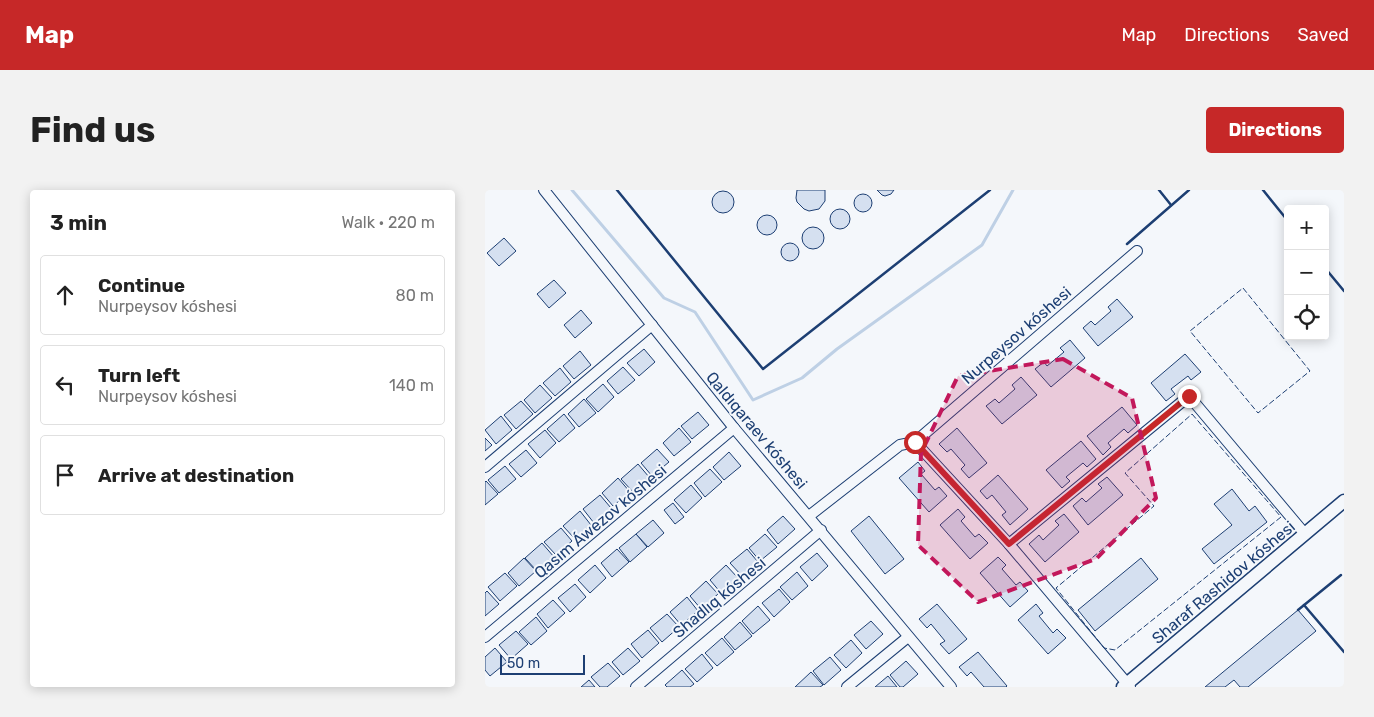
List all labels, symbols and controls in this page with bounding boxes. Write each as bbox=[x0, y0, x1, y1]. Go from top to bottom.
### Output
text: Map bbox=[25, 21, 74, 49]
text: Map bbox=[1121, 24, 1156, 46]
text: Directions bbox=[1184, 24, 1270, 46]
text: Saved bbox=[1298, 24, 1349, 46]
button: Directions bbox=[1206, 107, 1344, 153]
text: Find us bbox=[30, 109, 155, 151]
map controls bbox=[1284, 205, 1329, 340]
button: + bbox=[1284, 205, 1329, 250]
text: 3 min bbox=[50, 210, 107, 235]
text: Walk · 220 m bbox=[342, 213, 435, 232]
button: − bbox=[1284, 250, 1329, 295]
text: Continue bbox=[98, 274, 185, 297]
icon: ahead bbox=[51, 281, 79, 309]
street label: Nurpeysov kóshesi bbox=[958, 283, 1075, 388]
text: 80 m bbox=[396, 286, 434, 305]
button: locate bbox=[1284, 295, 1329, 340]
text: Nurpeysov kóshesi bbox=[98, 297, 237, 316]
text: Turn left bbox=[98, 364, 180, 387]
street label: Qaldıqaraev kóshesi bbox=[702, 368, 811, 493]
icon: left bbox=[51, 371, 79, 399]
text: 140 m bbox=[389, 376, 434, 395]
route end bbox=[1178, 385, 1201, 408]
text: Nurpeysov kóshesi bbox=[98, 387, 237, 406]
route start bbox=[904, 431, 927, 454]
icon: arrive bbox=[51, 461, 79, 489]
street label: Qasım Áwezov kóshesi bbox=[530, 461, 670, 582]
text: Arrive at destination bbox=[98, 464, 294, 487]
street label: Sharaf Rashidov kóshesi bbox=[1148, 517, 1299, 648]
street label: Shadlıq kóshesi bbox=[669, 553, 770, 642]
scale bar bbox=[500, 652, 585, 675]
text: 50 m bbox=[507, 655, 540, 672]

